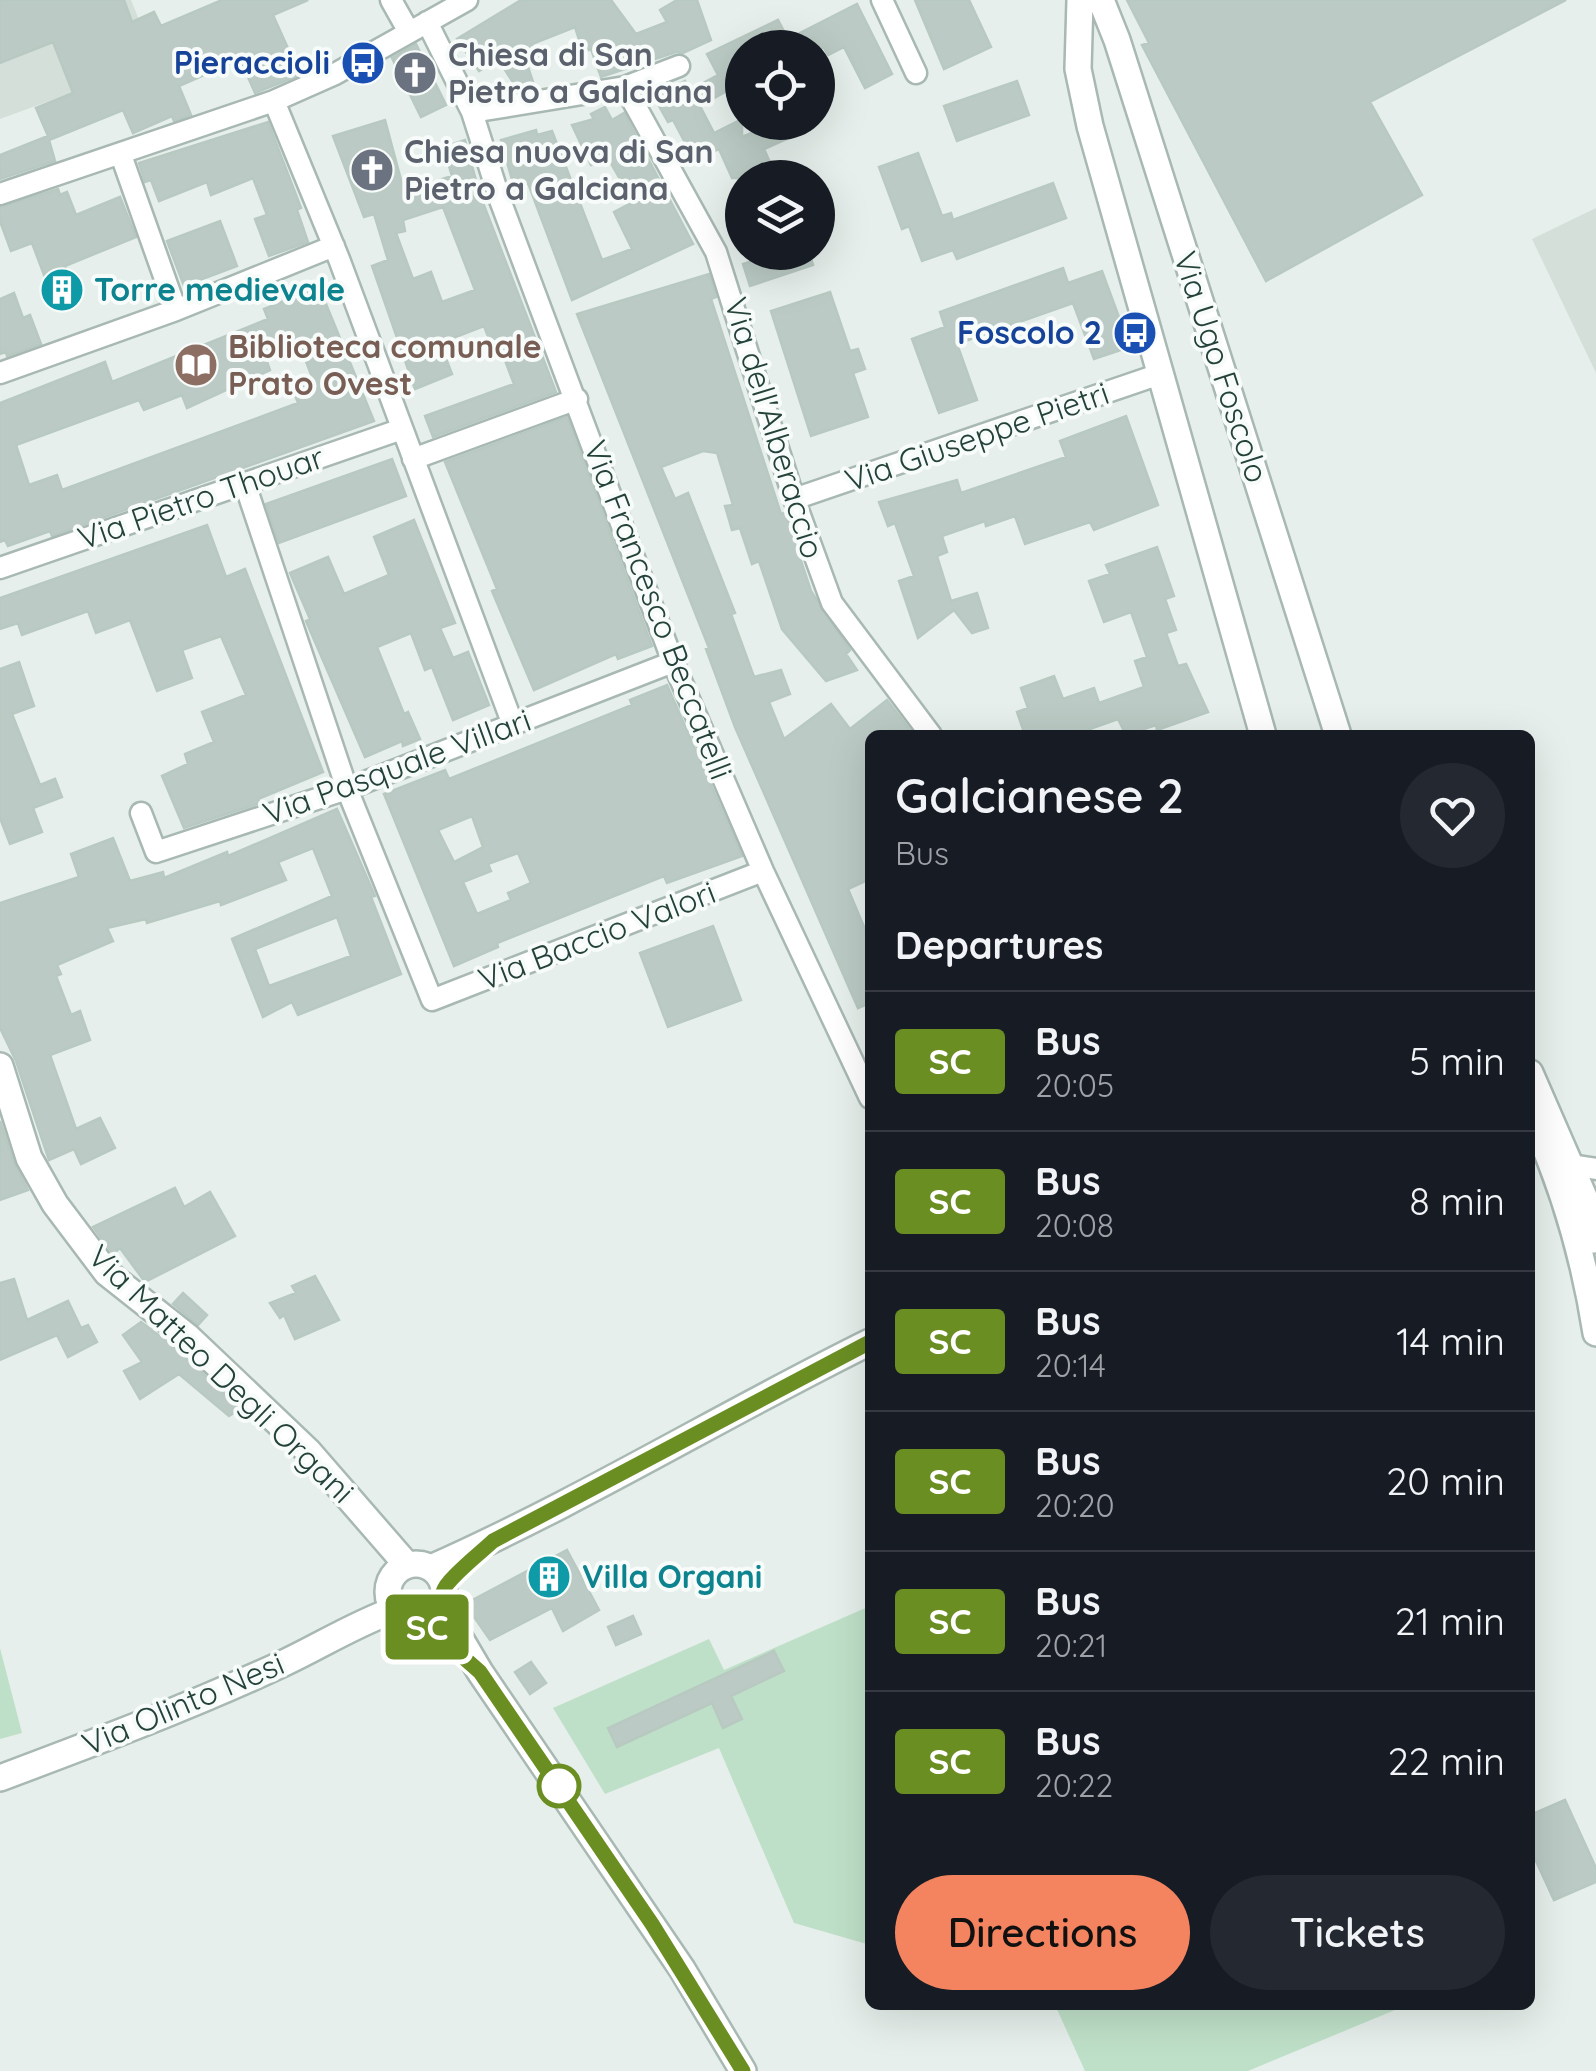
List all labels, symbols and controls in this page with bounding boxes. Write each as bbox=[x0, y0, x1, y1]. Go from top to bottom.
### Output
map controls bbox=[725, 30, 835, 270]
button: locate bbox=[725, 30, 835, 140]
place label: Chiesa di San Pietro a Galciana bbox=[448, 34, 713, 111]
bus stop icon: Pieraccioli bbox=[340, 40, 386, 86]
place label: Pieraccioli bbox=[174, 42, 330, 82]
church icon: Chiesa di San Pietro a Galciana bbox=[392, 50, 438, 96]
place label: Chiesa nuova di San Pietro a Galciana bbox=[404, 131, 714, 208]
church icon: Chiesa nuova di San Pietro a Galciana bbox=[349, 147, 395, 193]
button: layers bbox=[725, 160, 835, 270]
street label: Via Ugo Foscolo bbox=[1166, 246, 1278, 487]
building icon: Torre medievale bbox=[39, 267, 85, 313]
place label: Torre medievale bbox=[94, 269, 345, 309]
street label: Via dell'Alberaccio bbox=[716, 292, 834, 563]
bus stop icon: Foscolo 2 bbox=[1112, 310, 1158, 356]
place label: Foscolo 2 bbox=[957, 312, 1102, 352]
place label: Biblioteca comunale Prato Ovest bbox=[228, 326, 542, 403]
library icon: Biblioteca comunale Prato Ovest bbox=[173, 342, 219, 388]
street label: Via Giuseppe Pietri bbox=[840, 372, 1114, 500]
street label: Via Francesco Beccatelli bbox=[576, 434, 742, 785]
street label: Via Pietro Thouar bbox=[72, 436, 329, 558]
street label: Via Pasquale Villari bbox=[257, 699, 536, 833]
button: heart bbox=[1400, 763, 1505, 868]
text: Galcianese 2 bbox=[895, 765, 1184, 825]
text: Bus bbox=[895, 833, 949, 873]
street label: Via Baccio Valori bbox=[473, 872, 721, 999]
text: Departures bbox=[895, 921, 1103, 969]
text: Bus bbox=[1035, 1017, 1101, 1065]
text: 5 min bbox=[1409, 1037, 1505, 1085]
text: SC bbox=[929, 1039, 971, 1083]
text: 20:05 bbox=[1035, 1065, 1114, 1105]
text: Bus bbox=[1035, 1157, 1101, 1205]
text: 8 min bbox=[1409, 1177, 1505, 1225]
text: SC bbox=[929, 1179, 971, 1223]
text: 20:08 bbox=[1035, 1205, 1114, 1245]
street label: Via Matteo Degli Organi bbox=[80, 1236, 363, 1511]
text: Bus bbox=[1035, 1297, 1101, 1345]
text: 14 min bbox=[1396, 1317, 1505, 1365]
text: SC bbox=[929, 1319, 971, 1363]
text: 20:14 bbox=[1035, 1345, 1106, 1385]
text: Bus bbox=[1035, 1437, 1101, 1485]
text: 20 min bbox=[1386, 1457, 1505, 1505]
text: SC bbox=[929, 1459, 971, 1503]
text: 20:20 bbox=[1035, 1485, 1115, 1525]
building icon: Villa Organi bbox=[526, 1554, 572, 1600]
place label: Villa Organi bbox=[582, 1556, 762, 1596]
text: Bus bbox=[1035, 1577, 1101, 1625]
line badge: SC bbox=[382, 1594, 472, 1660]
text: 21 min bbox=[1395, 1597, 1505, 1645]
text: SC bbox=[929, 1599, 971, 1643]
text: SC bbox=[406, 1605, 448, 1649]
text: 20:21 bbox=[1035, 1625, 1107, 1665]
street label: Via Olinto Nesi bbox=[76, 1643, 290, 1764]
text: Bus bbox=[1035, 1717, 1101, 1765]
text: 22 min bbox=[1388, 1737, 1505, 1785]
text: SC bbox=[929, 1739, 971, 1783]
unlabelled marker bbox=[538, 1765, 580, 1807]
text: 20:22 bbox=[1035, 1765, 1113, 1805]
button: Directions bbox=[895, 1875, 1190, 1990]
button: Tickets bbox=[1210, 1875, 1505, 1990]

